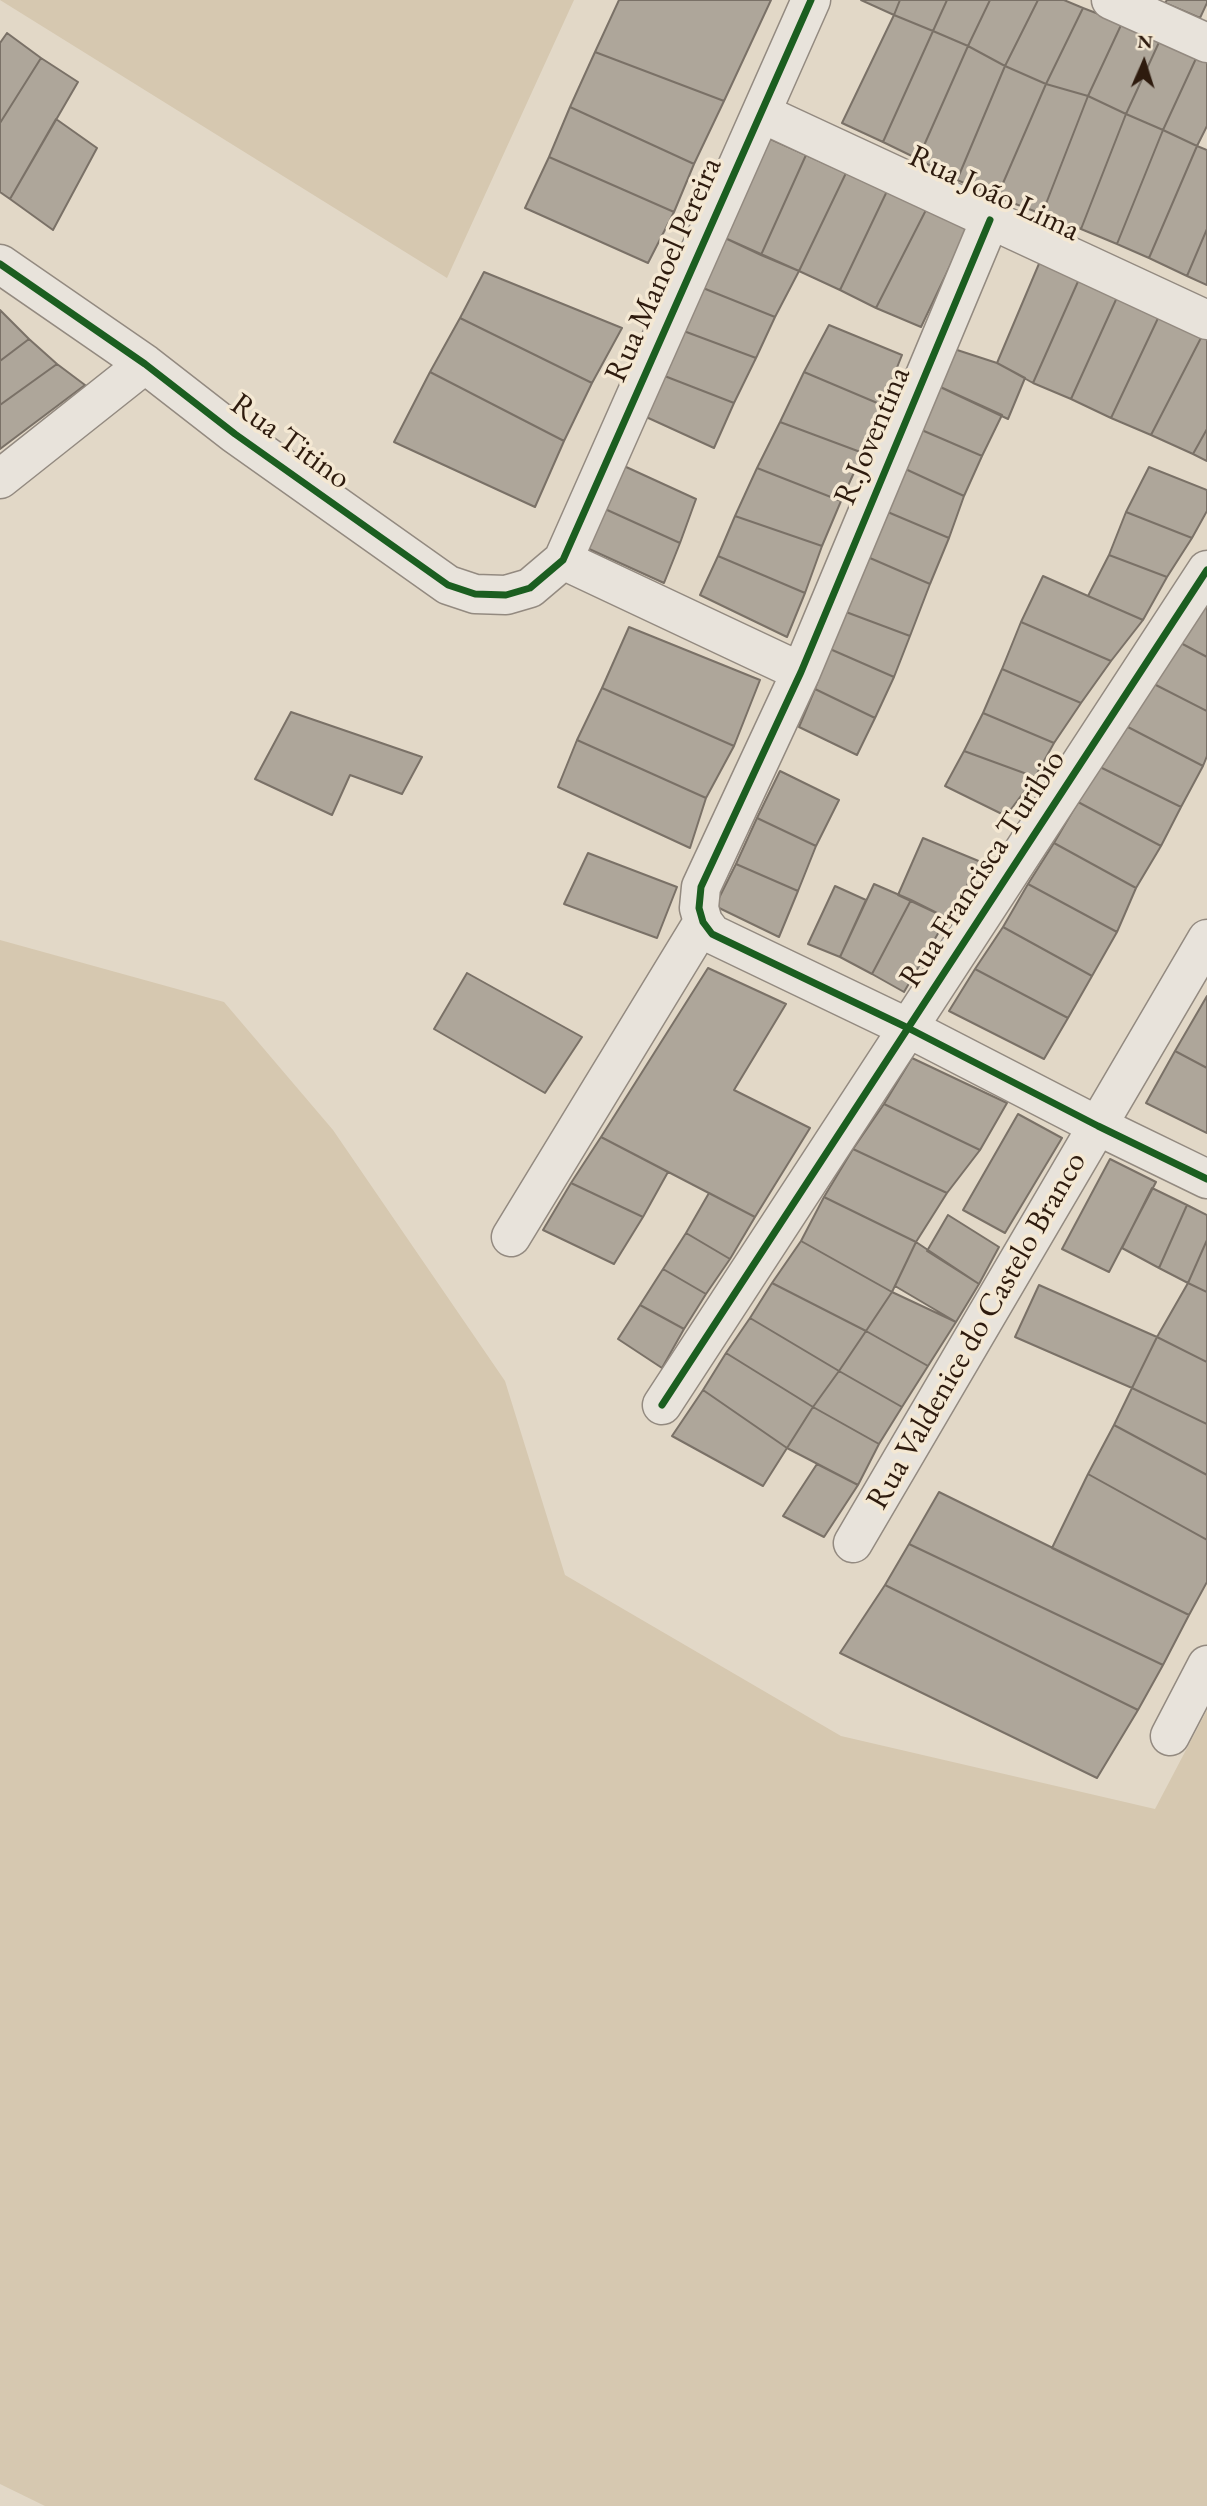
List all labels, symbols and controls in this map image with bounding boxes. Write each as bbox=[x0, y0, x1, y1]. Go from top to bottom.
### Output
north arrow bbox=[1109, 28, 1179, 98]
text: N bbox=[1137, 29, 1153, 54]
street label: Rua João Lima bbox=[902, 138, 1086, 250]
street label: Rua Manoel Pereira bbox=[597, 152, 731, 388]
street label: R.Joventina bbox=[827, 361, 919, 511]
street label: Rua Titino bbox=[223, 386, 357, 498]
street label: Rua Francisca Turibio bbox=[892, 743, 1074, 995]
street label: Rua Valdenice do Castelo Branco bbox=[859, 1145, 1095, 1517]

